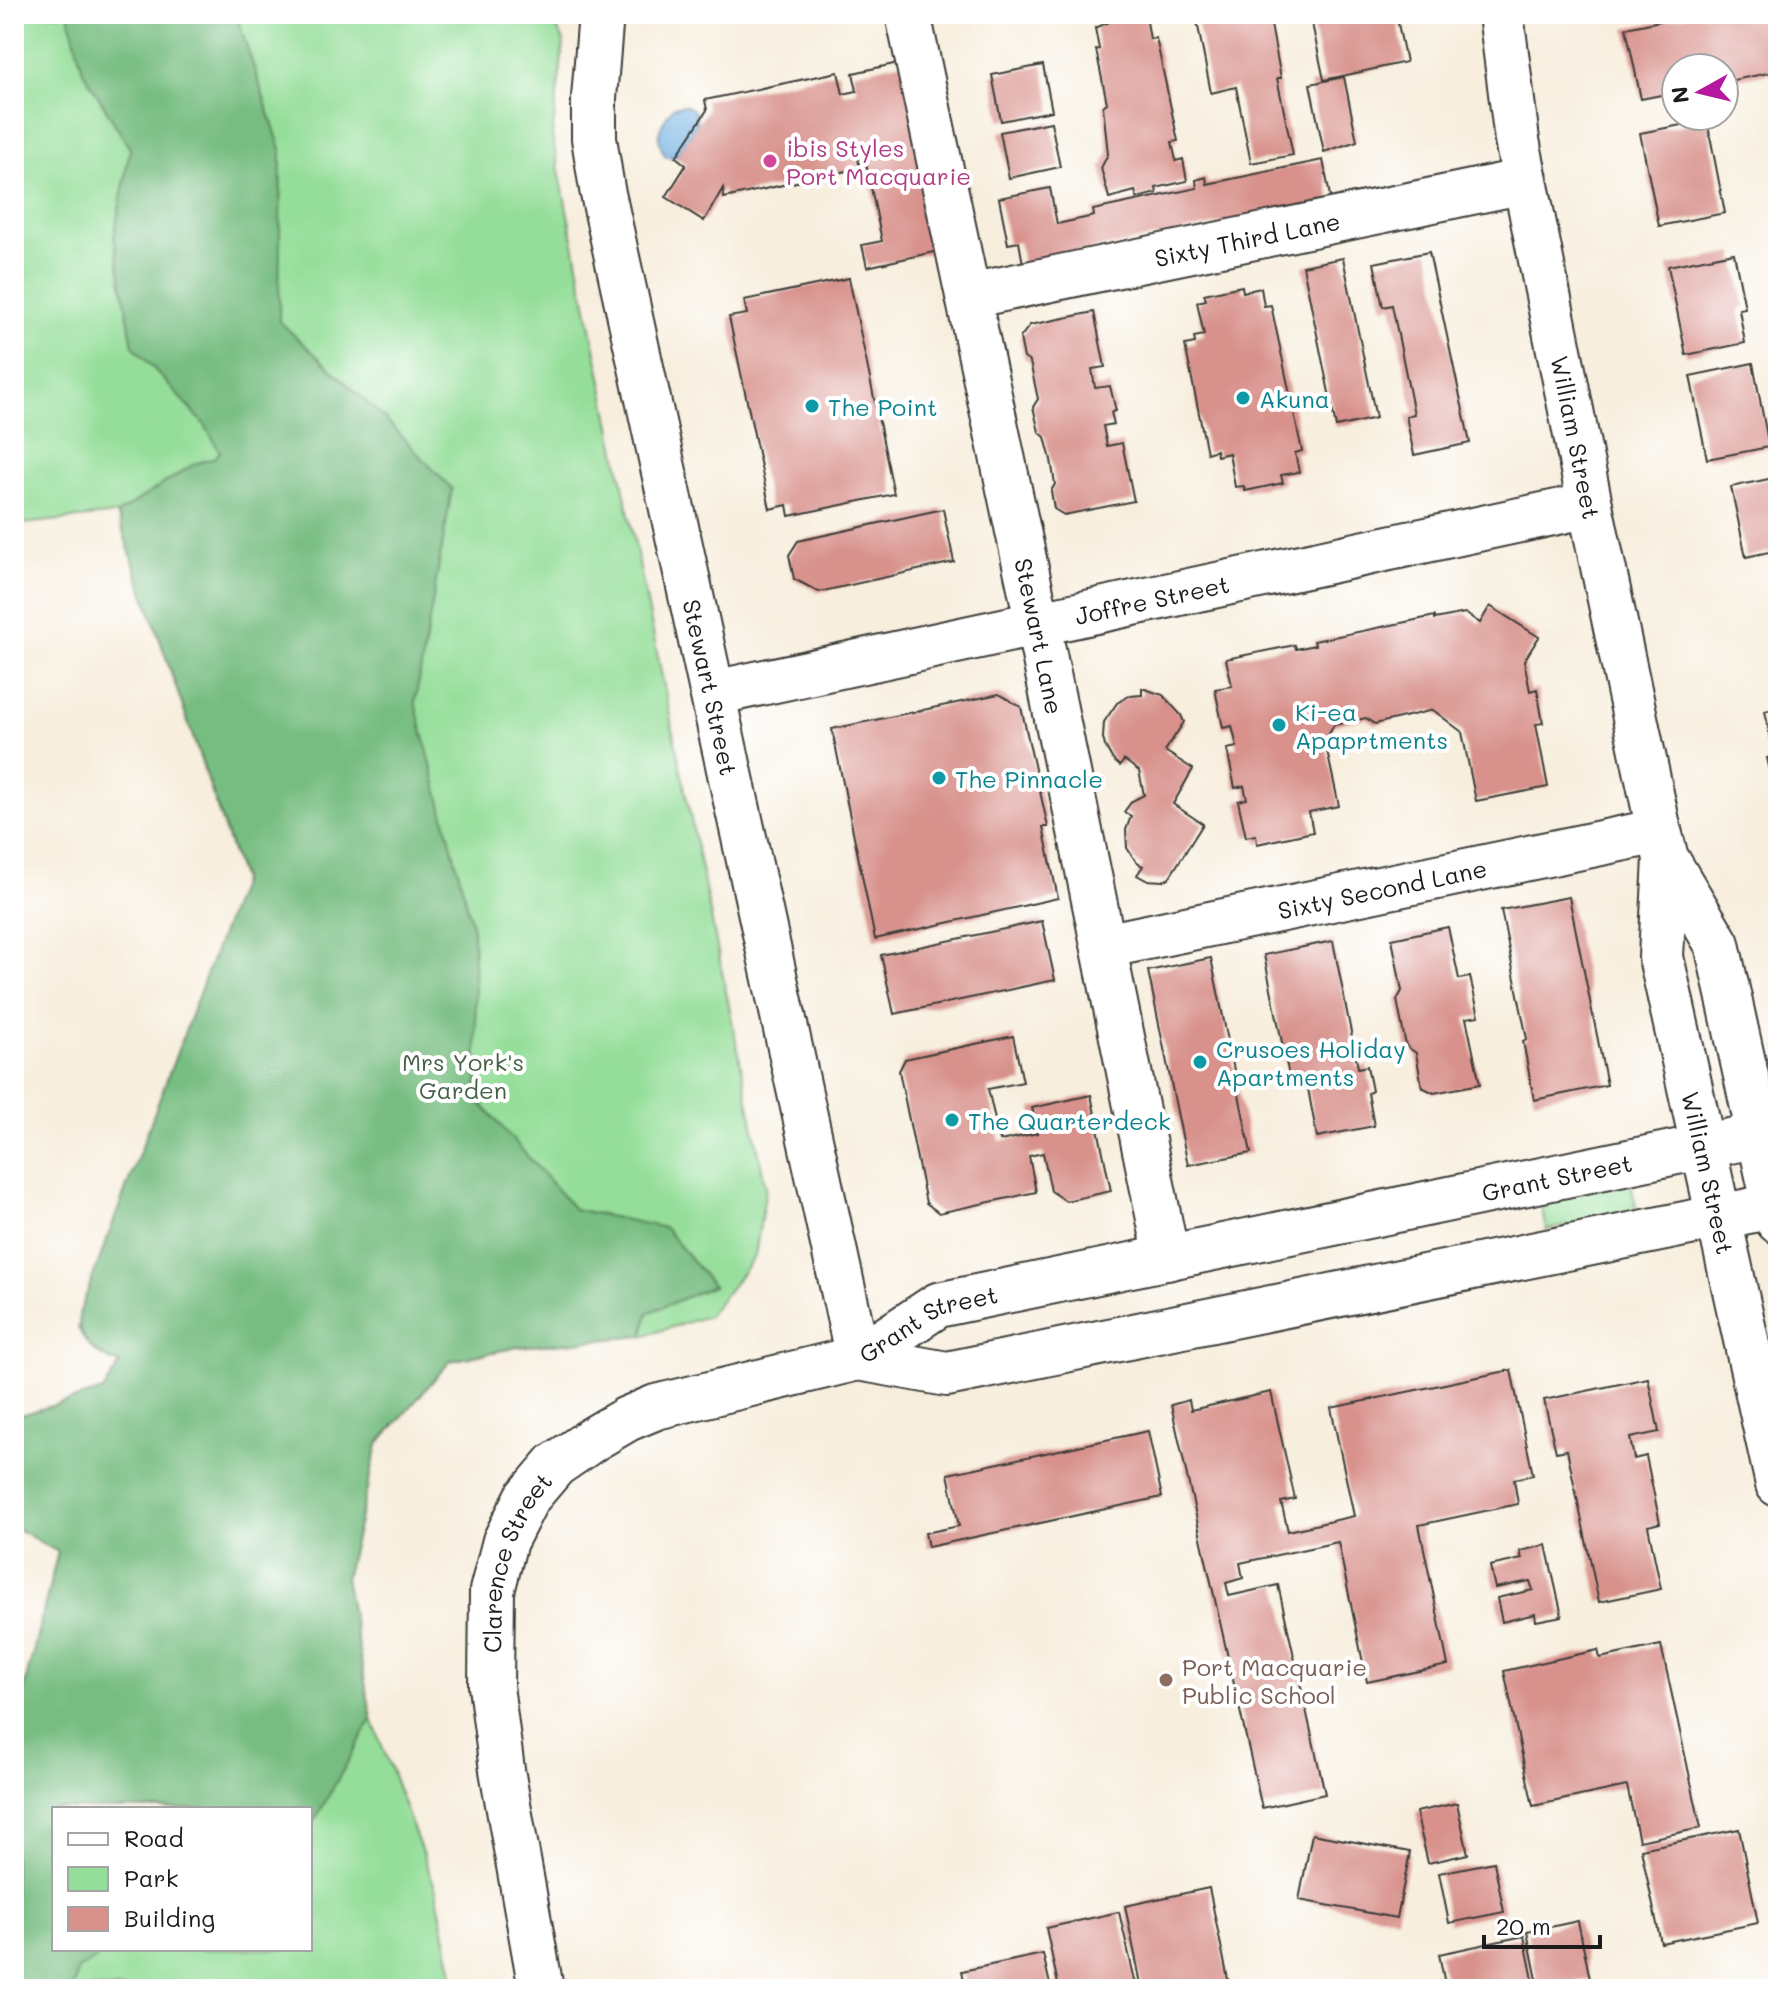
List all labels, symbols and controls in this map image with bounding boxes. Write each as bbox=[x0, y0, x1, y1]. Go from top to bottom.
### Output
north arrow bbox=[1660, 52, 1740, 132]
text: N bbox=[1664, 85, 1695, 105]
place label: ibis Styles Port Macquarie bbox=[786, 132, 971, 191]
marker: ibis Styles Port Macquarie bbox=[761, 152, 779, 170]
street label: Sixty Third Lane bbox=[1152, 204, 1343, 273]
street label: William Street bbox=[1545, 353, 1608, 522]
place label: Akuna bbox=[1259, 383, 1330, 414]
marker: Akuna bbox=[1234, 389, 1252, 407]
place label: The Point bbox=[828, 391, 938, 422]
marker: The Point bbox=[803, 397, 821, 415]
street label: Stewart Lane bbox=[1009, 555, 1071, 717]
street label: Joffre Street bbox=[1072, 567, 1232, 631]
street label: Stewart Street bbox=[677, 596, 745, 778]
place label: Ki-ea Apaprtments bbox=[1295, 696, 1448, 755]
marker: Ki-ea Apaprtments bbox=[1270, 716, 1288, 734]
place label: The Pinnacle bbox=[955, 763, 1103, 794]
marker: The Pinnacle bbox=[930, 769, 948, 787]
street label: Sixty Second Lane bbox=[1275, 852, 1489, 925]
place label: Crusoes Holiday Apartments bbox=[1216, 1033, 1406, 1092]
park label: Mrs York's Garden bbox=[402, 1046, 524, 1105]
marker: Crusoes Holiday Apartments bbox=[1191, 1053, 1209, 1071]
street label: William Street bbox=[1676, 1088, 1742, 1257]
place label: The Quarterdeck bbox=[968, 1105, 1171, 1136]
marker: The Quarterdeck bbox=[943, 1111, 961, 1129]
street label: Grant Street bbox=[1479, 1146, 1635, 1208]
street label: Grant Street bbox=[852, 1278, 1000, 1369]
street label: Clarence Street bbox=[476, 1465, 558, 1653]
place label: Port Macquarie Public School bbox=[1182, 1651, 1367, 1710]
marker: Port Macquarie Public School bbox=[1157, 1671, 1175, 1689]
legend bbox=[52, 1807, 312, 1951]
text: Road bbox=[124, 1822, 184, 1853]
text: Park bbox=[124, 1862, 178, 1893]
scale bar bbox=[1484, 1899, 1600, 1949]
text: Building bbox=[124, 1902, 215, 1933]
text: 20 m bbox=[1496, 1910, 1551, 1941]

